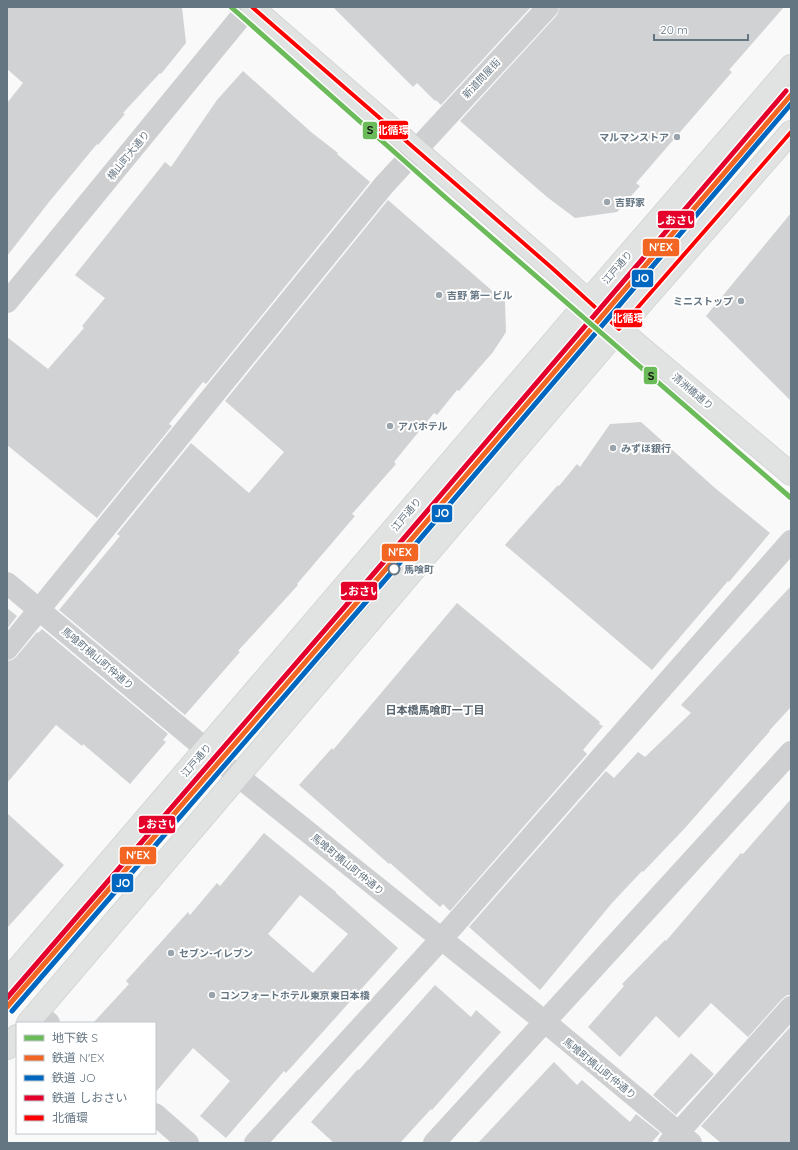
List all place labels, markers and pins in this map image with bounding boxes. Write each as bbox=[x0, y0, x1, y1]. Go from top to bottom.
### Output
place label: マルマンストア bbox=[599, 131, 669, 144]
marker: マルマンストア bbox=[672, 132, 682, 142]
place label: 吉野家 bbox=[615, 196, 645, 209]
marker: 吉野家 bbox=[602, 197, 612, 207]
place label: 吉野 第一 ビル bbox=[447, 289, 513, 302]
marker: 吉野 第一 ビル bbox=[434, 290, 444, 300]
place label: ミニストップ bbox=[673, 295, 733, 308]
marker: ミニストップ bbox=[736, 296, 746, 306]
place label: アパホテル bbox=[398, 420, 448, 433]
marker: アパホテル bbox=[385, 421, 395, 431]
place label: みずほ銀行 bbox=[621, 442, 671, 455]
marker: みずほ銀行 bbox=[608, 443, 618, 453]
marker: 馬喰町 bbox=[387, 562, 401, 576]
place label: 馬喰町 bbox=[404, 563, 434, 576]
place label: セブン-イレブン bbox=[179, 947, 253, 960]
marker: セブン-イレブン bbox=[166, 948, 176, 958]
place label: コンフォートホテル東京東日本橋 bbox=[220, 989, 370, 1002]
marker: コンフォートホテル東京東日本橋 bbox=[207, 990, 217, 1000]

